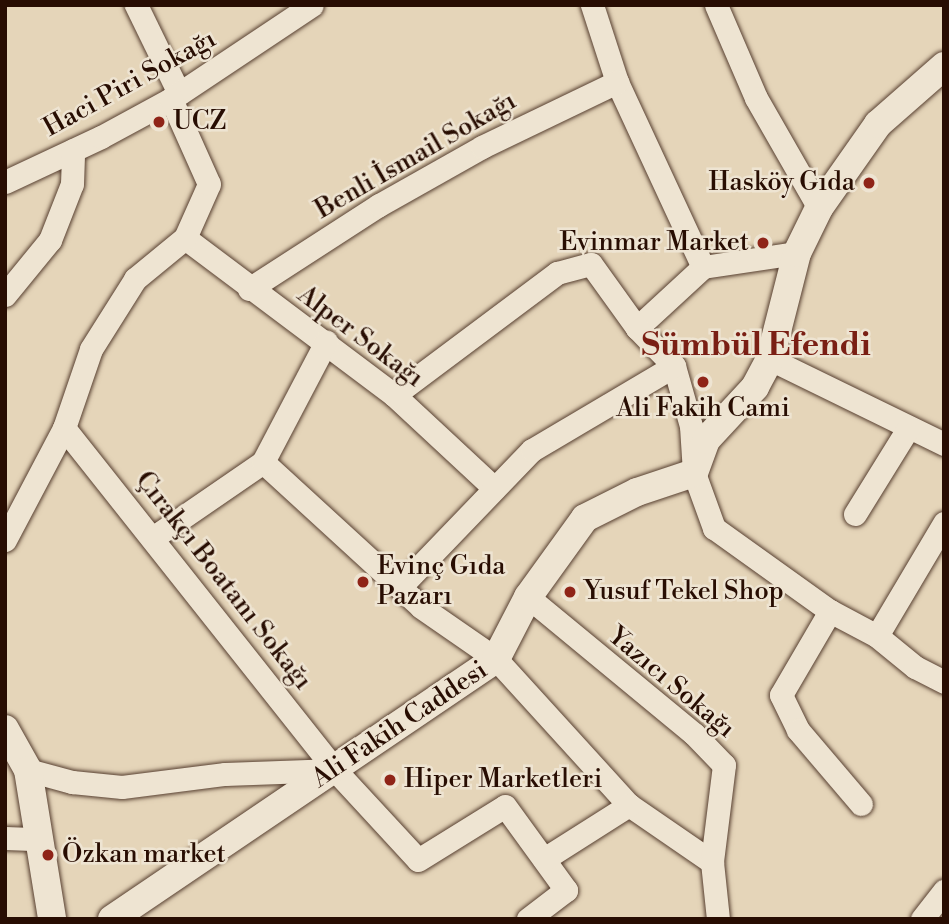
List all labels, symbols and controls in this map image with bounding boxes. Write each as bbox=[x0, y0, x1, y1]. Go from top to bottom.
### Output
street label: Haci Piri Sokağı bbox=[38, 24, 222, 144]
street label: Benli İsmail Sokağı bbox=[310, 86, 522, 226]
place label: UCZ bbox=[173, 106, 227, 138]
marker: UCZ bbox=[151, 114, 167, 130]
place label: Hasköy Gıda bbox=[709, 167, 855, 199]
marker: Hasköy Gıda bbox=[861, 175, 877, 191]
place label: Evinmar Market bbox=[560, 227, 749, 259]
marker: Evinmar Market bbox=[755, 235, 771, 251]
street label: Alper Sokağı bbox=[291, 280, 429, 394]
district label: Sümbül Efendi bbox=[641, 326, 871, 366]
marker: Ali Fakih Cami bbox=[695, 374, 711, 390]
place label: Ali Fakih Cami bbox=[616, 393, 790, 425]
street label: Çırakçı Boatanı Sokağı bbox=[128, 466, 318, 696]
place label: Evinç Gıda Pazarı bbox=[377, 551, 505, 612]
marker: Evinç Gıda Pazarı bbox=[355, 574, 371, 590]
place label: Yusuf Tekel Shop bbox=[584, 576, 784, 608]
marker: Yusuf Tekel Shop bbox=[562, 584, 578, 600]
street label: Yazıcı Sokağı bbox=[601, 621, 741, 745]
street label: Ali Fakih Caddesi bbox=[306, 655, 494, 795]
place label: Hiper Marketleri bbox=[404, 764, 602, 796]
marker: Hiper Marketleri bbox=[382, 772, 398, 788]
place label: Özkan market bbox=[62, 839, 226, 871]
marker: Özkan market bbox=[40, 847, 56, 863]

